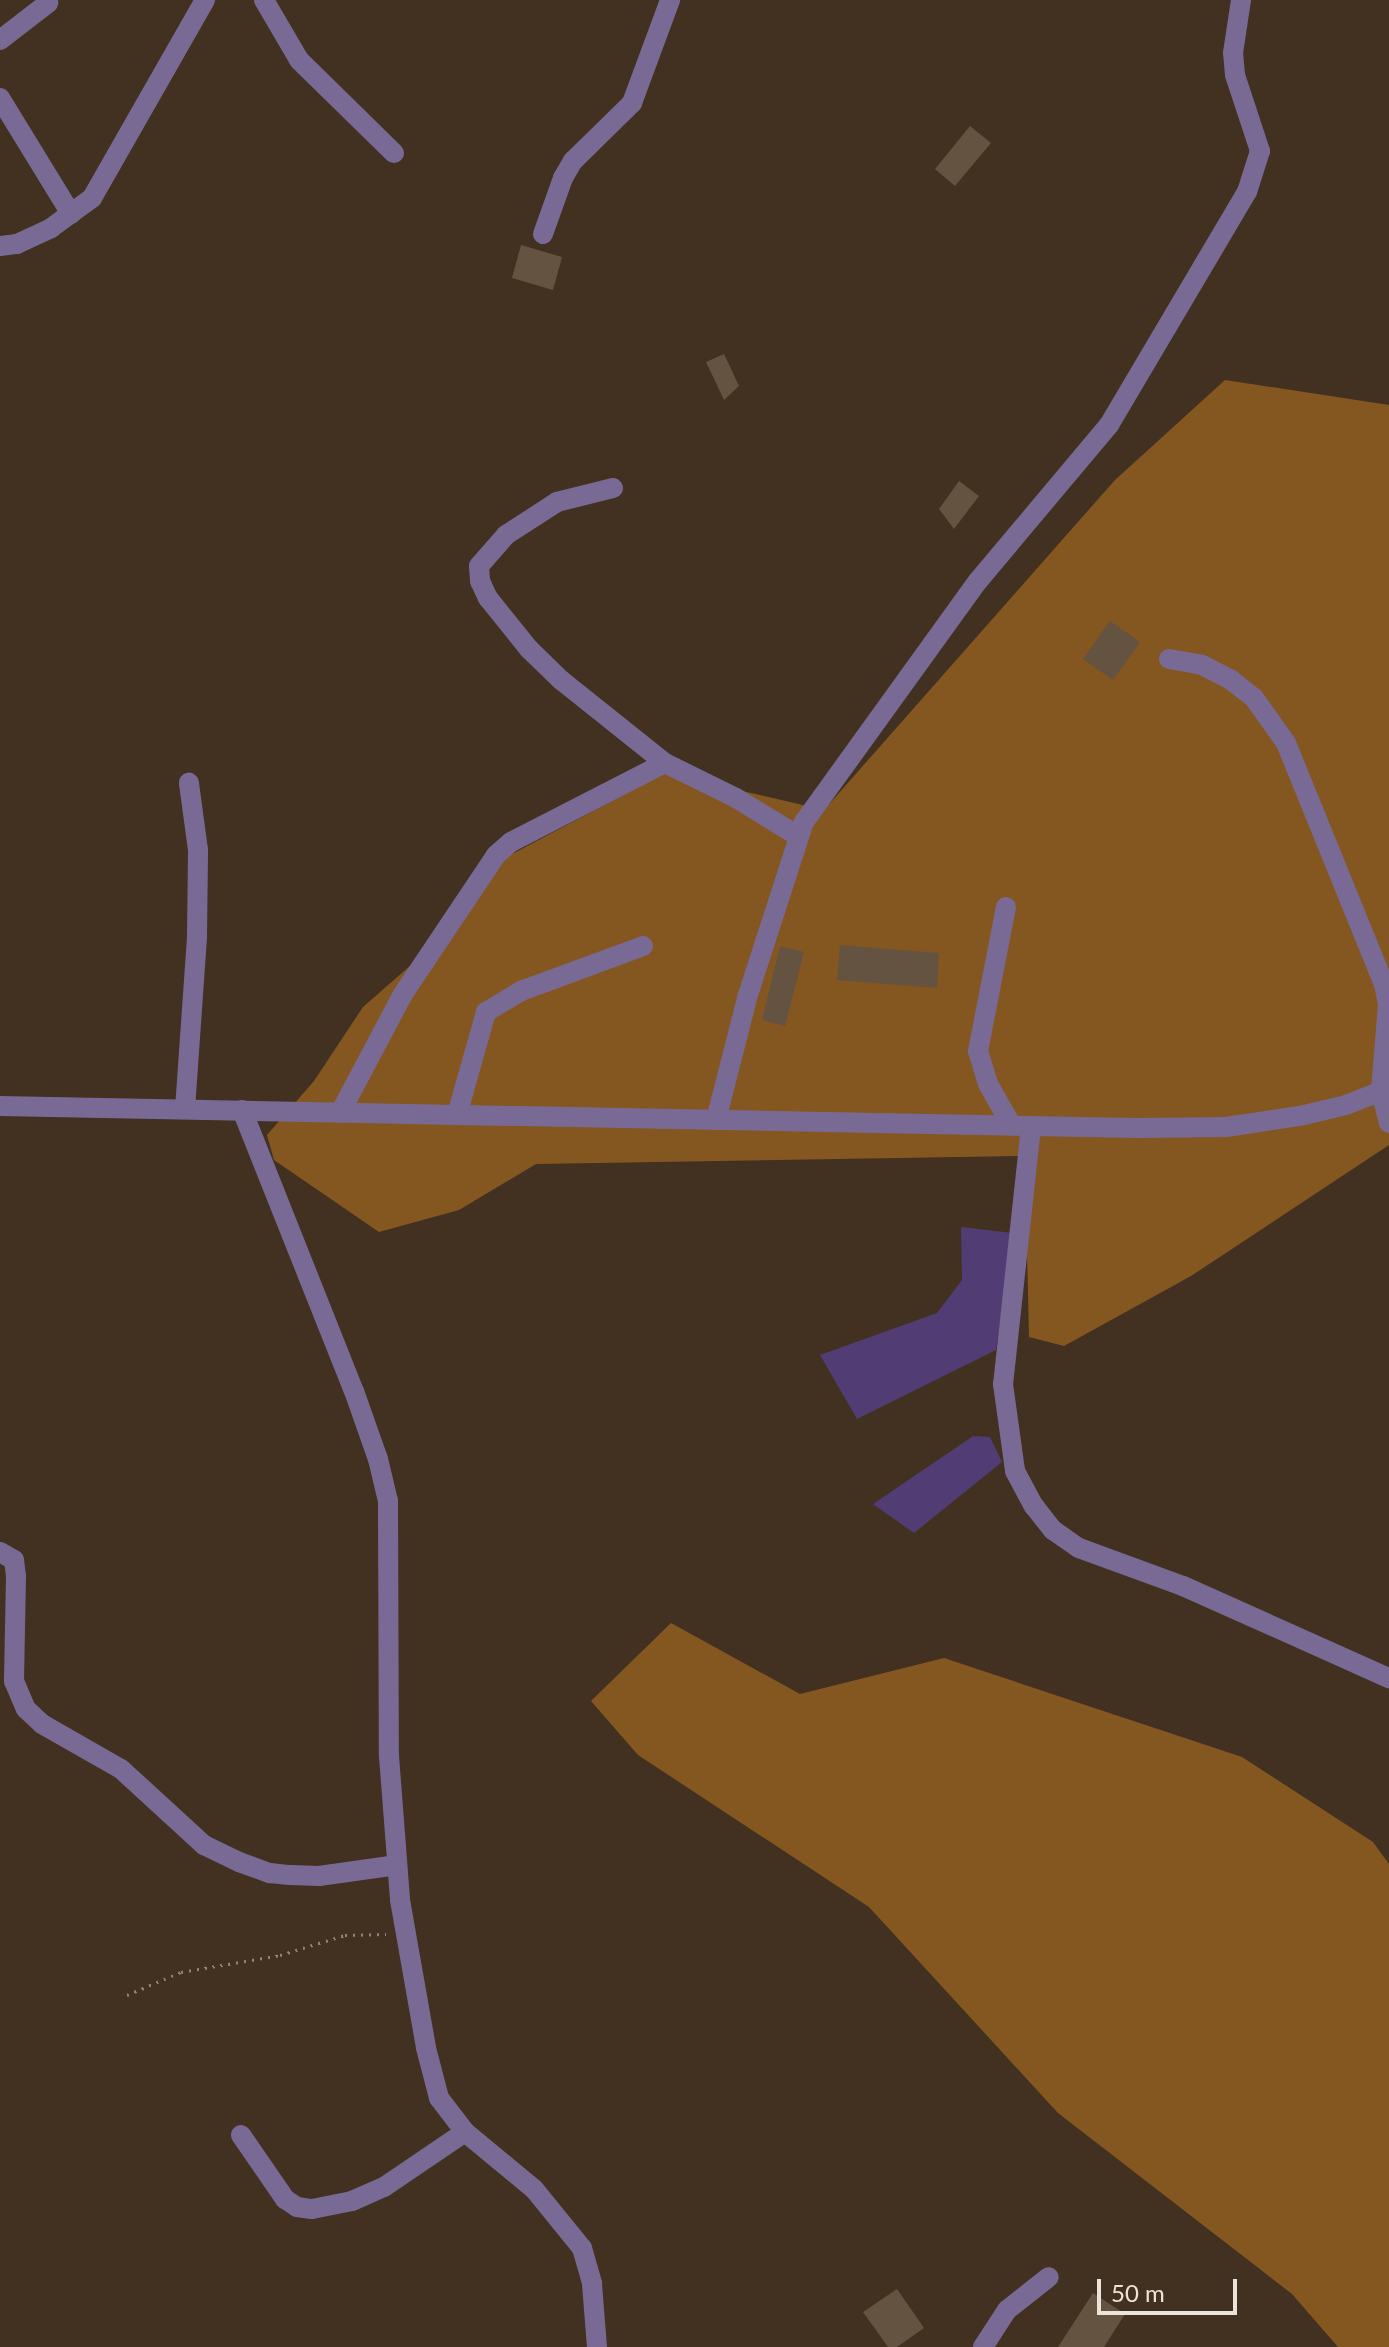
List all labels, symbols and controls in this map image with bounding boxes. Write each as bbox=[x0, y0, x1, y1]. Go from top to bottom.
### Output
scale bar bbox=[1101, 2263, 1241, 2313]
text: 50 m bbox=[1111, 2278, 1165, 2307]

